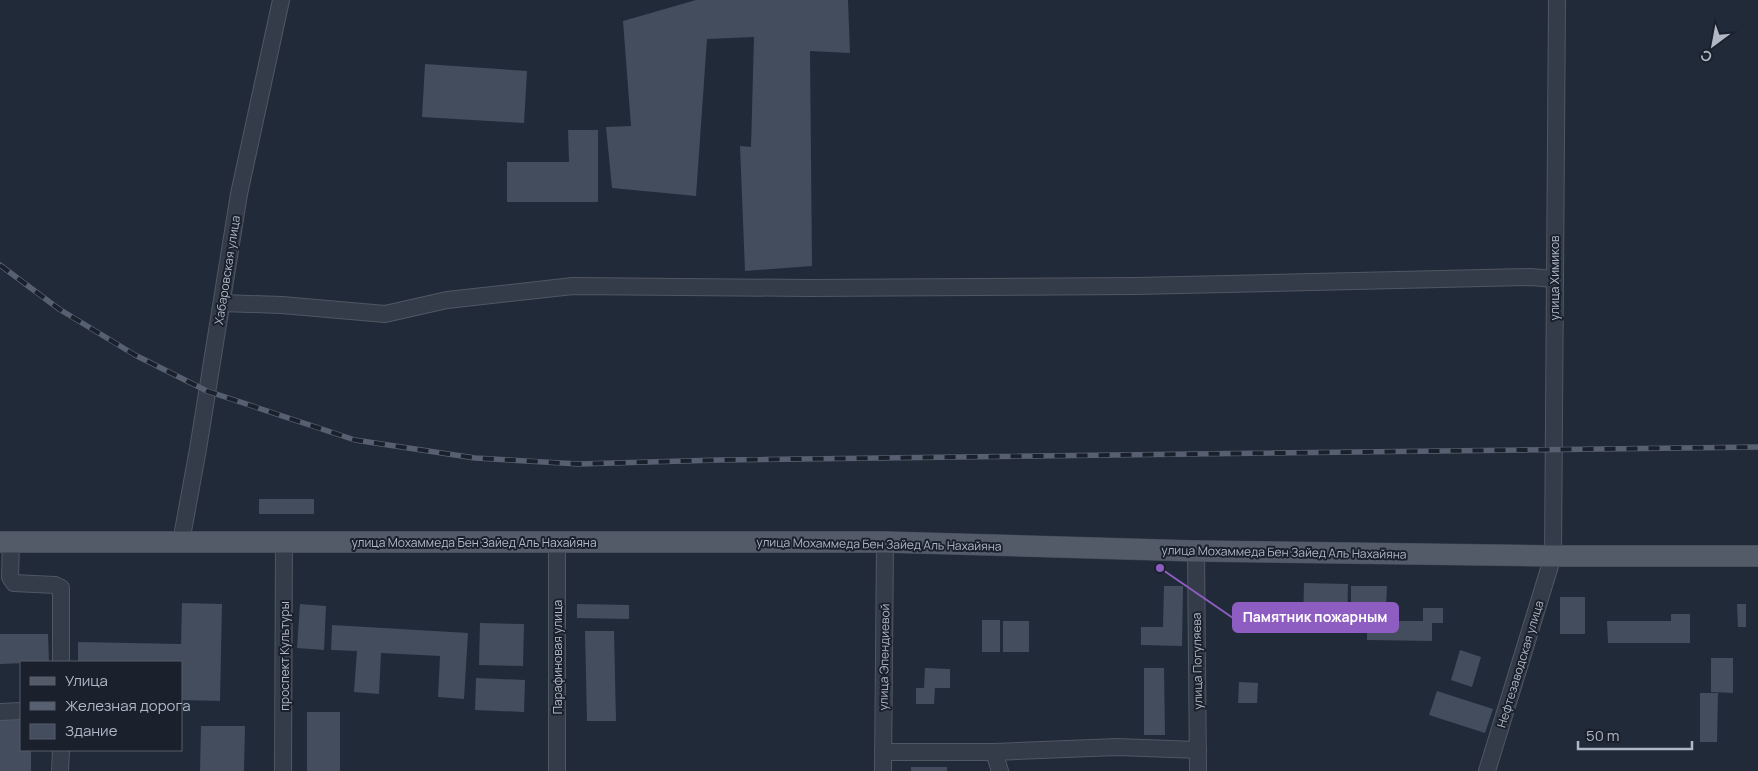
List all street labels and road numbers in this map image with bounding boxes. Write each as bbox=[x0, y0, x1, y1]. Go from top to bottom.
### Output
street label: Хабаровская улица bbox=[210, 214, 244, 326]
street label: улица Химиков bbox=[1546, 235, 1563, 320]
street label: улица Мохаммеда Бен Зайед Аль Нахайяна bbox=[756, 533, 1002, 555]
street label: улица Мохаммеда Бен Зайед Аль Нахайяна bbox=[351, 534, 597, 551]
street label: улица Мохаммеда Бен Зайед Аль Нахайяна bbox=[1161, 541, 1407, 563]
street label: Нефтезаводская улица bbox=[1493, 598, 1547, 730]
street label: Парафиновая улица bbox=[549, 600, 566, 714]
street label: проспект Культуры bbox=[276, 601, 293, 711]
street label: улица Эпендиевой bbox=[875, 603, 893, 711]
street label: улица Погуляева bbox=[1188, 612, 1206, 710]

